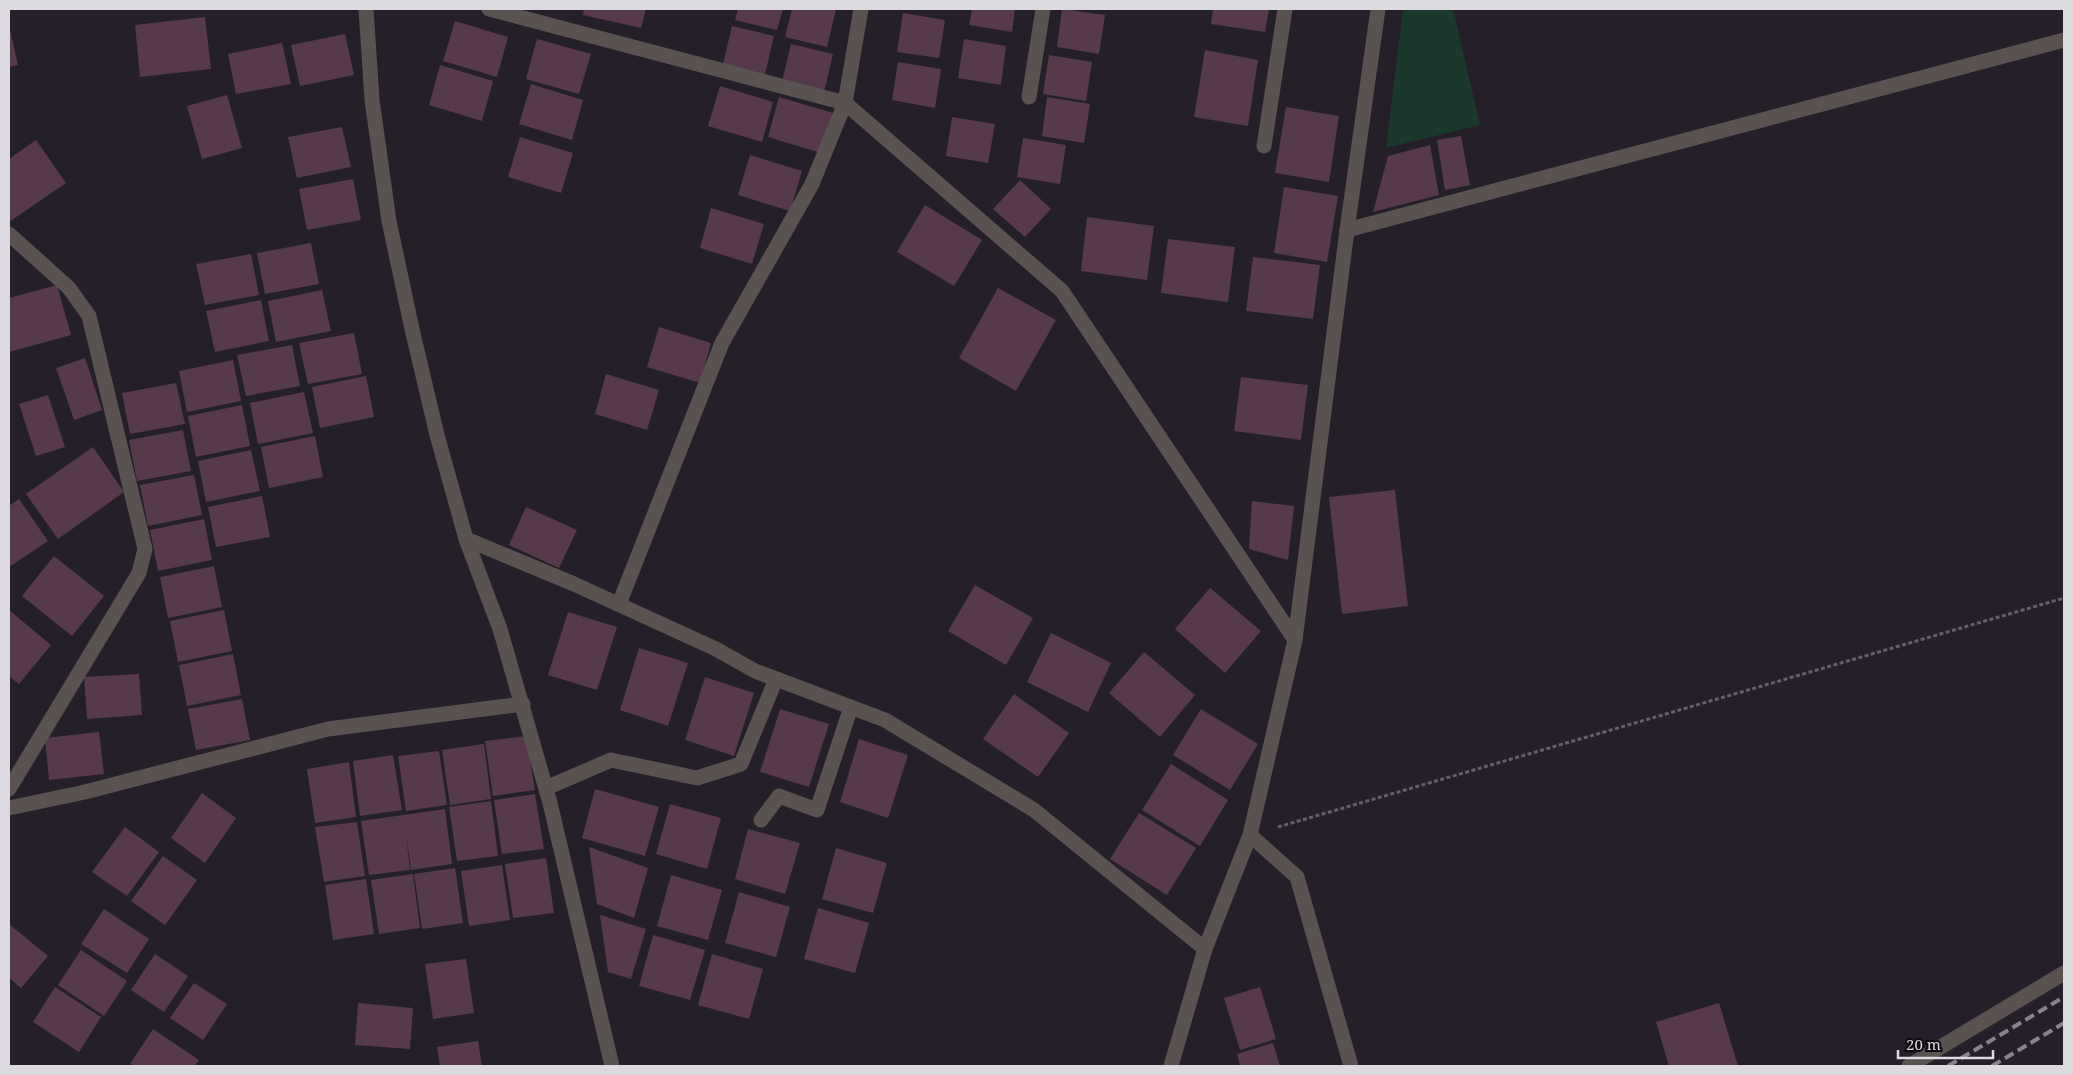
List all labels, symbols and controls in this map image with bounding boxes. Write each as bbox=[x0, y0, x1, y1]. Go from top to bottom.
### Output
scale bar bbox=[1898, 1028, 1993, 1060]
text: 20 m bbox=[1906, 1034, 1941, 1054]

